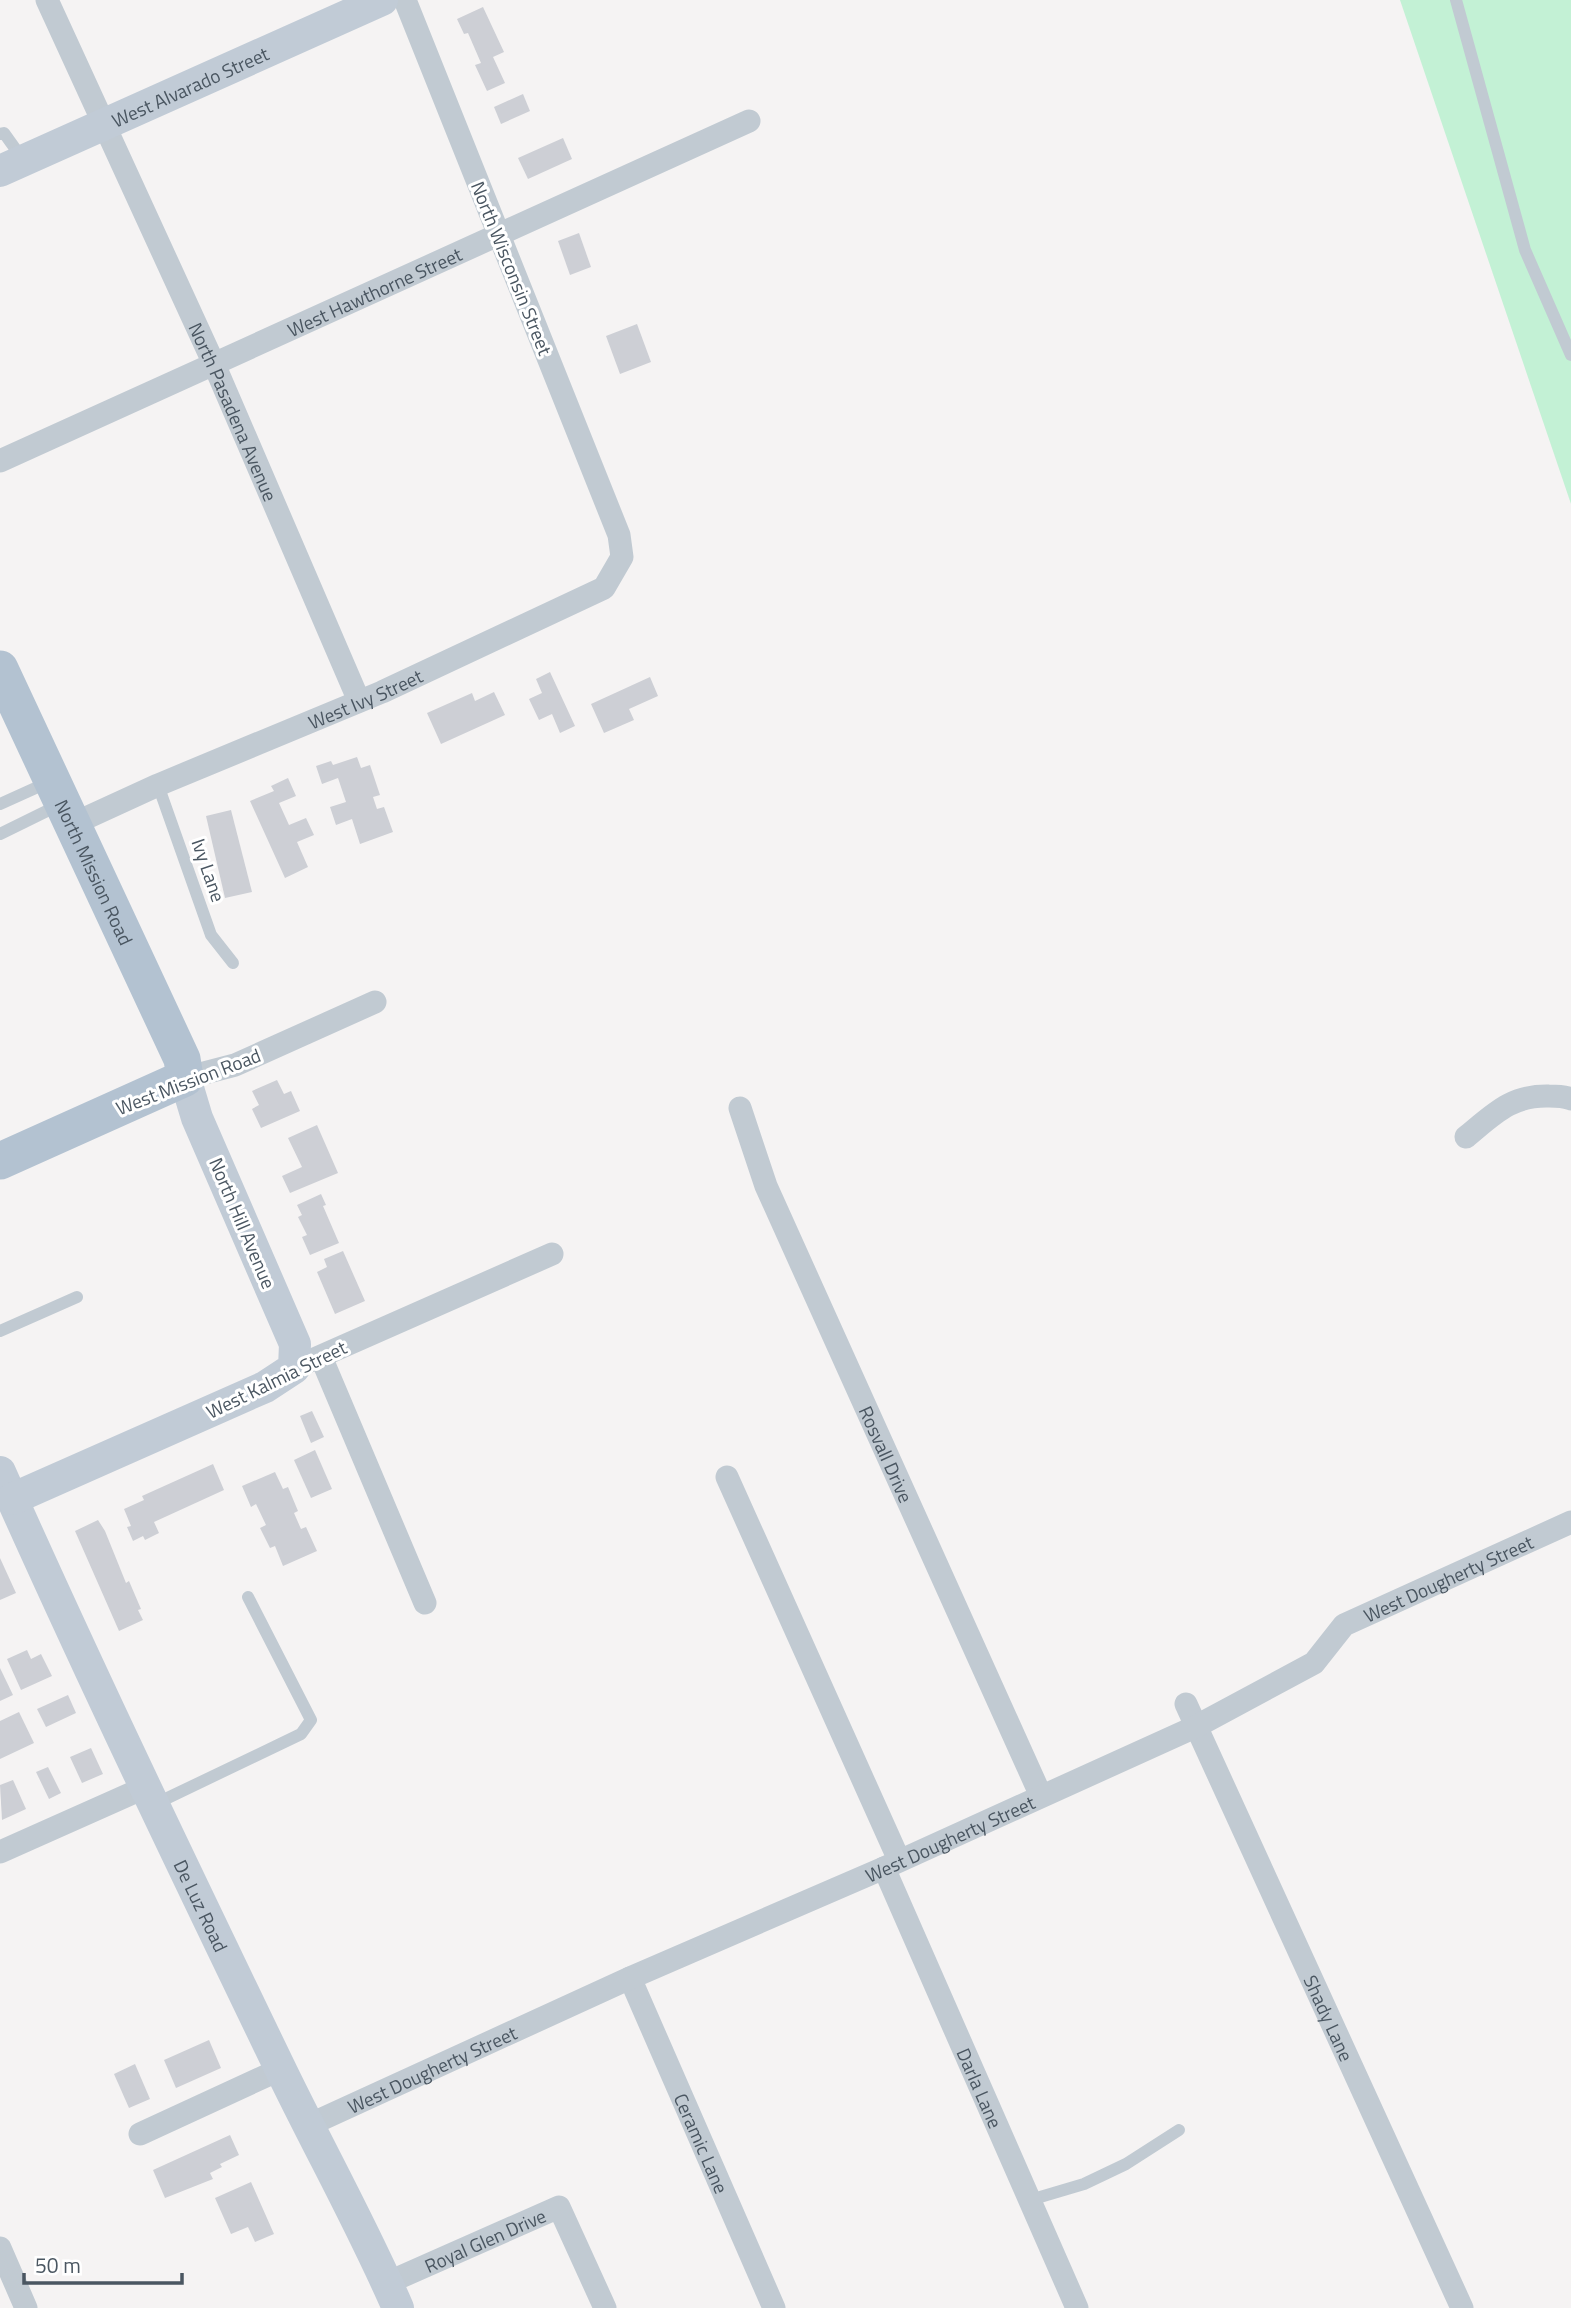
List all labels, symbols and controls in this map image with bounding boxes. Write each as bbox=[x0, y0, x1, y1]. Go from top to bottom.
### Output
street label: West Alvarado Street bbox=[107, 38, 273, 134]
street label: North Wisconsin Street bbox=[464, 177, 560, 359]
street label: West Hawthorne Street bbox=[282, 239, 467, 343]
street label: North Pasadena Avenue bbox=[182, 317, 286, 506]
street label: West Ivy Street bbox=[303, 661, 427, 736]
street label: North Mission Road bbox=[48, 794, 141, 950]
street label: Ivy Lane bbox=[185, 834, 233, 906]
street label: West Mission Road bbox=[111, 1040, 265, 1122]
street label: North Hill Avenue bbox=[202, 1153, 284, 1293]
street label: West Kalmia Street bbox=[201, 1332, 351, 1426]
street label: Rosvall Drive bbox=[852, 1401, 921, 1507]
street label: West Dougherty Street bbox=[1358, 1527, 1538, 1629]
street label: West Dougherty Street bbox=[860, 1787, 1040, 1889]
street label: De Luz Road bbox=[167, 1854, 236, 1956]
street label: Shady Lane bbox=[1297, 1970, 1362, 2066]
street label: West Dougherty Street bbox=[342, 2017, 521, 2120]
street label: Darla Lane bbox=[950, 2043, 1011, 2133]
street label: Ceramic Lane bbox=[667, 2088, 737, 2198]
street label: Royal Glen Drive bbox=[419, 2200, 550, 2279]
scale bar bbox=[24, 2242, 182, 2286]
text: 50 m bbox=[35, 2249, 81, 2281]

